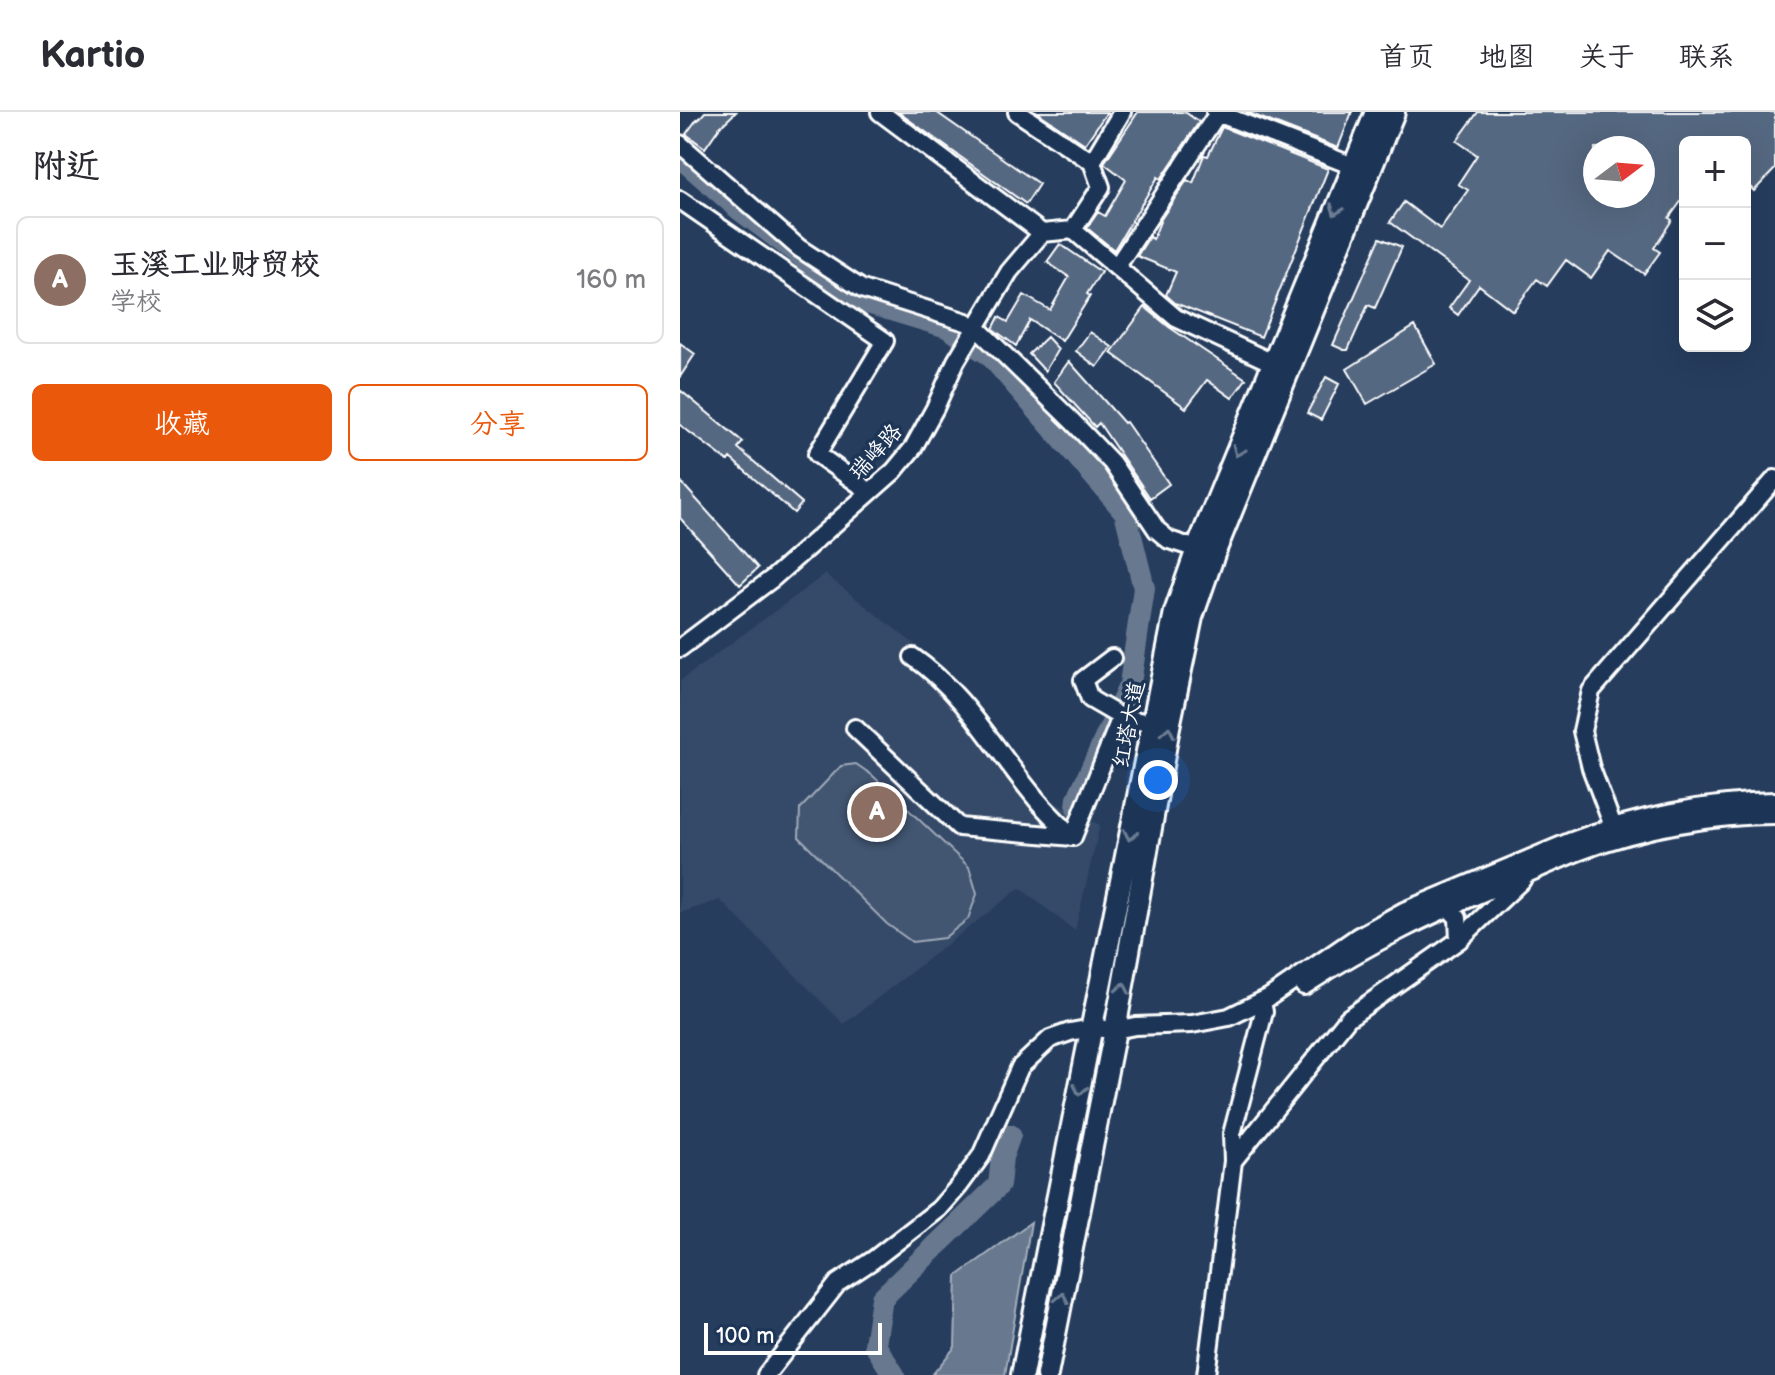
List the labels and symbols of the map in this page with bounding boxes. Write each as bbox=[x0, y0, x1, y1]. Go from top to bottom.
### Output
north arrow bbox=[1583, 136, 1655, 208]
one-way arrow bbox=[1329, 202, 1346, 216]
street label: 瑞峰路 bbox=[844, 418, 908, 486]
one-way arrow bbox=[1231, 443, 1248, 457]
street label: 红塔大道 bbox=[1108, 679, 1151, 770]
one-way arrow bbox=[1159, 726, 1176, 739]
your location bbox=[1138, 760, 1178, 800]
pin: A bbox=[851, 782, 903, 842]
one-way arrow bbox=[1123, 828, 1140, 841]
one-way arrow bbox=[1113, 982, 1130, 995]
one-way arrow bbox=[1072, 1083, 1089, 1096]
one-way arrow bbox=[1053, 1292, 1070, 1306]
scale bar bbox=[704, 1319, 882, 1355]

